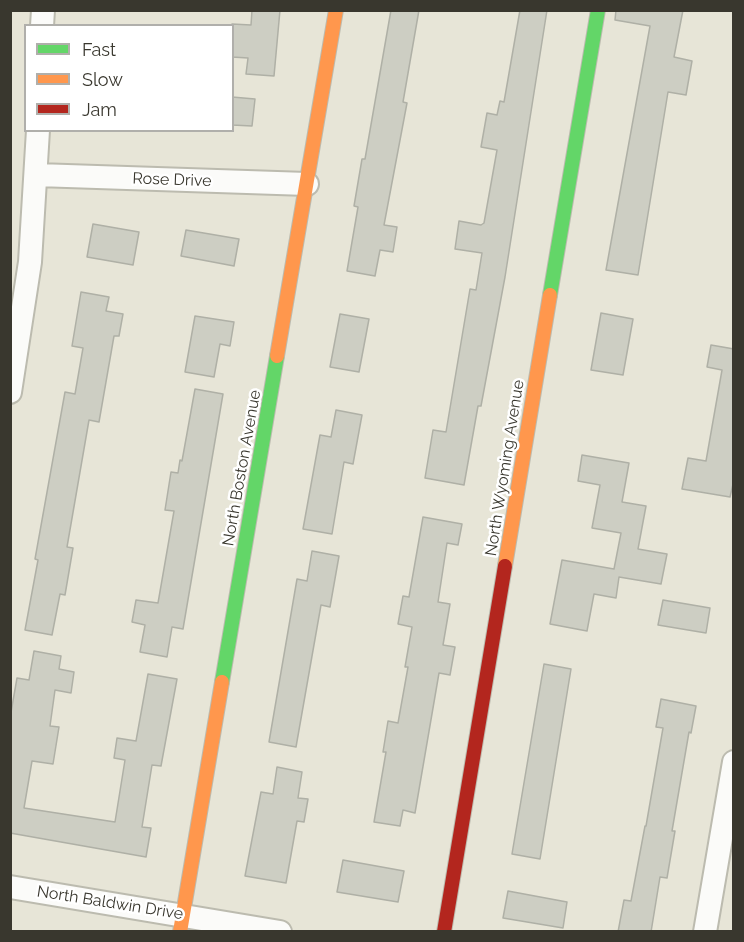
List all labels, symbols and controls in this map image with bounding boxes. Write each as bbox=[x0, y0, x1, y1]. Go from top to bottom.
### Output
legend bbox=[24, 24, 234, 132]
text: Fast bbox=[82, 39, 116, 60]
text: Slow bbox=[82, 69, 123, 90]
text: Jam bbox=[82, 99, 117, 120]
street label: Rose Drive bbox=[132, 169, 212, 191]
street label: North Wyoming Avenue bbox=[482, 378, 528, 558]
street label: North Boston Avenue bbox=[219, 388, 265, 548]
street label: North Baldwin Drive bbox=[35, 882, 185, 924]

